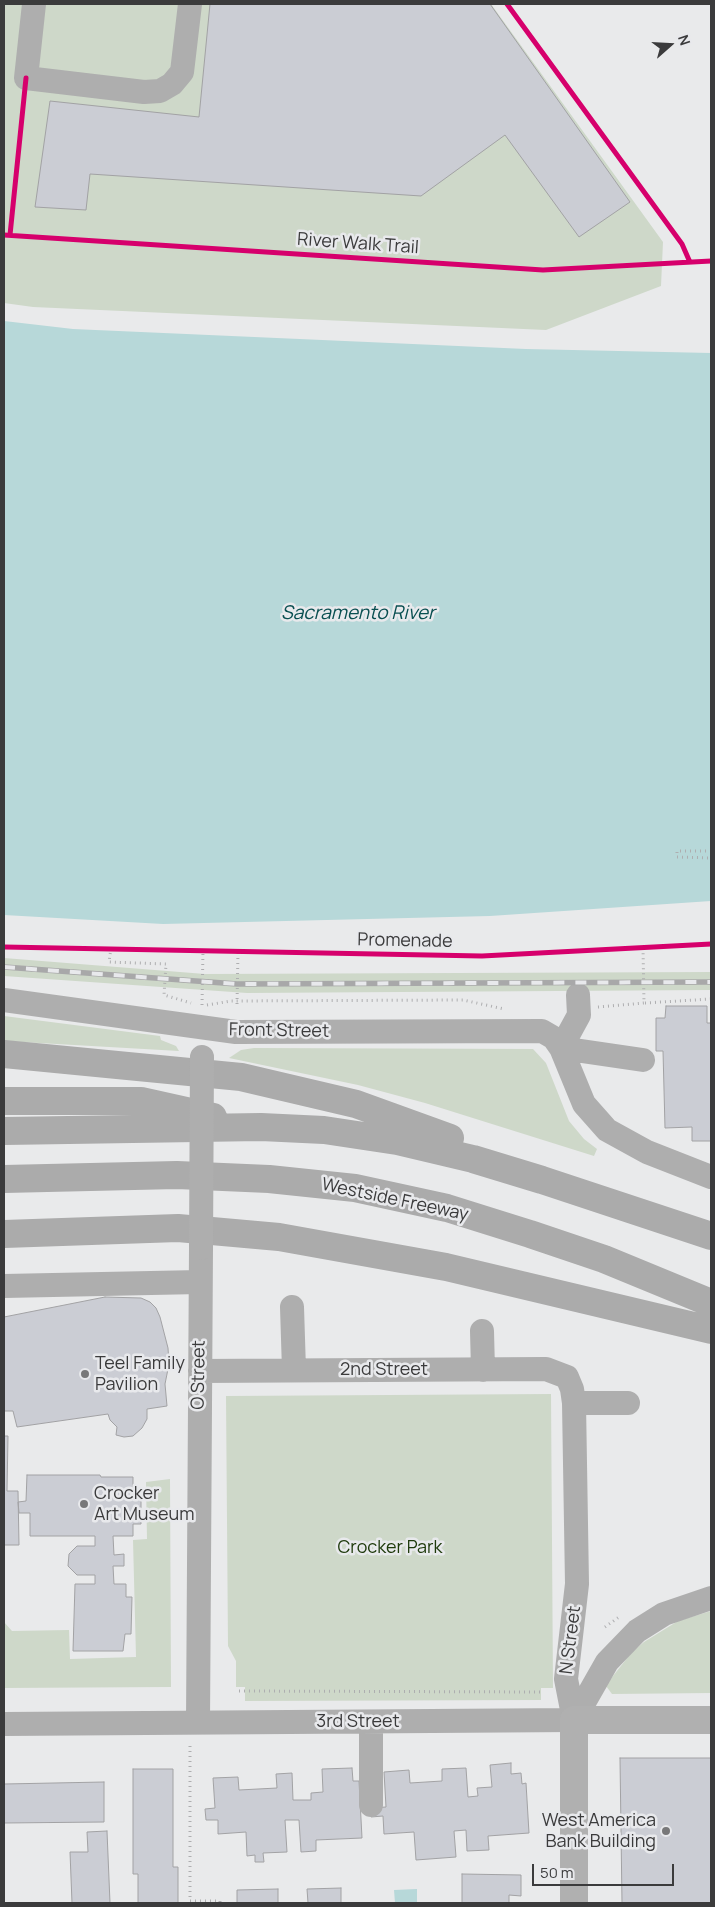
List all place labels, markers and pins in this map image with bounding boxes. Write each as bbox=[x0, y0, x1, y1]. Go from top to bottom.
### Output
place label: Teel Family Pavilion bbox=[95, 1353, 185, 1396]
marker: Teel Family Pavilion bbox=[79, 1368, 91, 1380]
place label: Crocker Art Museum bbox=[94, 1483, 194, 1526]
marker: Crocker Art Museum bbox=[78, 1498, 90, 1510]
place label: West America Bank Building bbox=[542, 1810, 656, 1852]
marker: West America Bank Building bbox=[660, 1825, 672, 1837]

